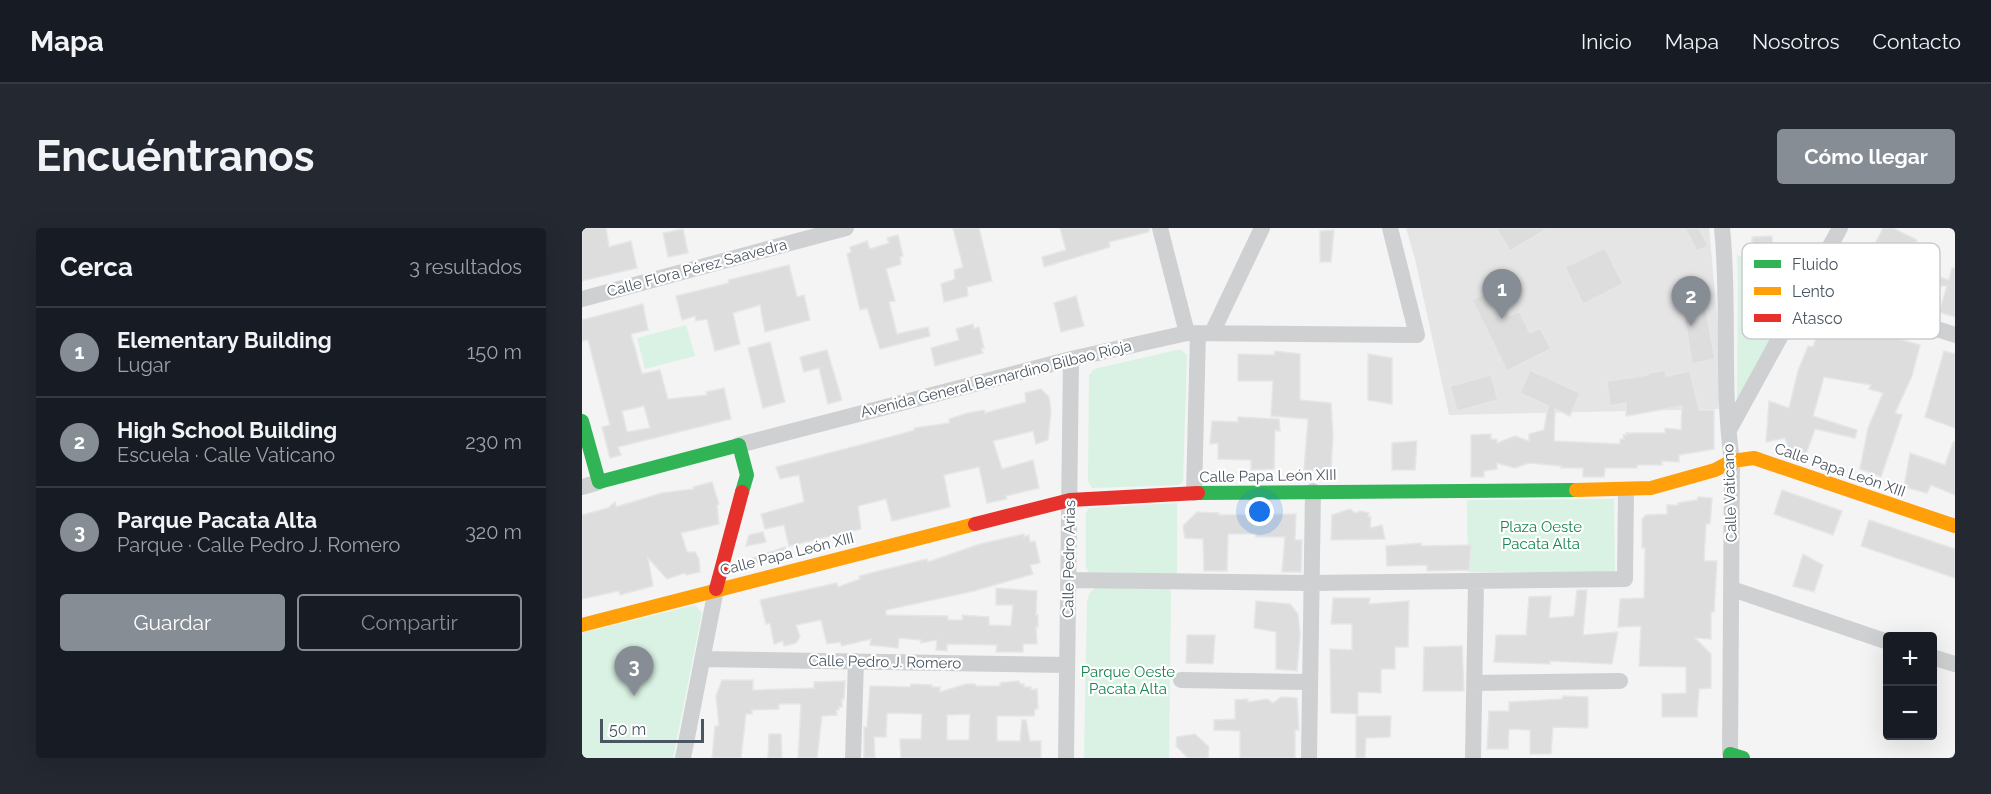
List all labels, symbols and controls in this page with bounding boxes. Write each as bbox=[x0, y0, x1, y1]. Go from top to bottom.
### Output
text: Mapa bbox=[30, 25, 104, 58]
text: Inicio bbox=[1581, 29, 1632, 54]
text: Mapa bbox=[1665, 29, 1719, 54]
text: Nosotros bbox=[1752, 29, 1840, 54]
text: Contacto bbox=[1873, 29, 1961, 54]
button: Cómo llegar bbox=[1777, 129, 1955, 184]
text: Encuéntranos bbox=[36, 132, 315, 181]
street label: Calle Flora Pérez Saavedra bbox=[605, 235, 789, 301]
legend bbox=[1742, 243, 1940, 339]
text: Cerca bbox=[60, 252, 133, 282]
text: 3 resultados bbox=[409, 255, 522, 279]
text: Fluido bbox=[1792, 255, 1838, 274]
pin: 1 bbox=[1482, 270, 1522, 319]
pin: 2 bbox=[1672, 276, 1710, 326]
text: Lento bbox=[1792, 282, 1835, 301]
text: Atasco bbox=[1792, 309, 1843, 328]
text: Elementary Building bbox=[117, 327, 332, 353]
street label: Avenida General Bernardino Bilbao Rioja bbox=[859, 337, 1133, 421]
text: 1 bbox=[75, 340, 84, 364]
text: 150 m bbox=[467, 340, 522, 364]
text: Lugar bbox=[117, 353, 171, 377]
text: High School Building bbox=[117, 417, 337, 443]
text: 2 bbox=[74, 430, 85, 454]
text: 230 m bbox=[465, 430, 522, 454]
street label: Calle Papa León XIII bbox=[1772, 439, 1908, 501]
text: Escuela · Calle Vaticano bbox=[117, 443, 335, 467]
street label: Calle Vaticano bbox=[1719, 443, 1741, 543]
street label: Calle Papa León XIII bbox=[1199, 466, 1337, 486]
your location bbox=[1245, 497, 1274, 526]
street label: Calle Pedro Arias bbox=[1059, 500, 1079, 618]
text: Parque Pacata Alta bbox=[117, 507, 317, 533]
park label: Plaza Oeste Pacata Alta bbox=[1500, 518, 1582, 553]
text: 3 bbox=[74, 520, 85, 544]
text: 320 m bbox=[465, 520, 522, 544]
street label: Calle Papa León XIII bbox=[718, 529, 856, 579]
text: Parque · Calle Pedro J. Romero bbox=[117, 533, 401, 557]
button: Guardar bbox=[60, 594, 285, 651]
button: Compartir bbox=[297, 594, 522, 651]
map controls bbox=[1883, 632, 1937, 740]
button: + bbox=[1883, 632, 1937, 686]
pin: 3 bbox=[614, 646, 654, 696]
street label: Calle Pedro J. Romero bbox=[808, 652, 962, 672]
park label: Parque Oeste Pacata Alta bbox=[1081, 663, 1175, 698]
button: − bbox=[1883, 686, 1937, 740]
scale bar bbox=[600, 716, 704, 744]
text: 50 m bbox=[609, 720, 646, 739]

